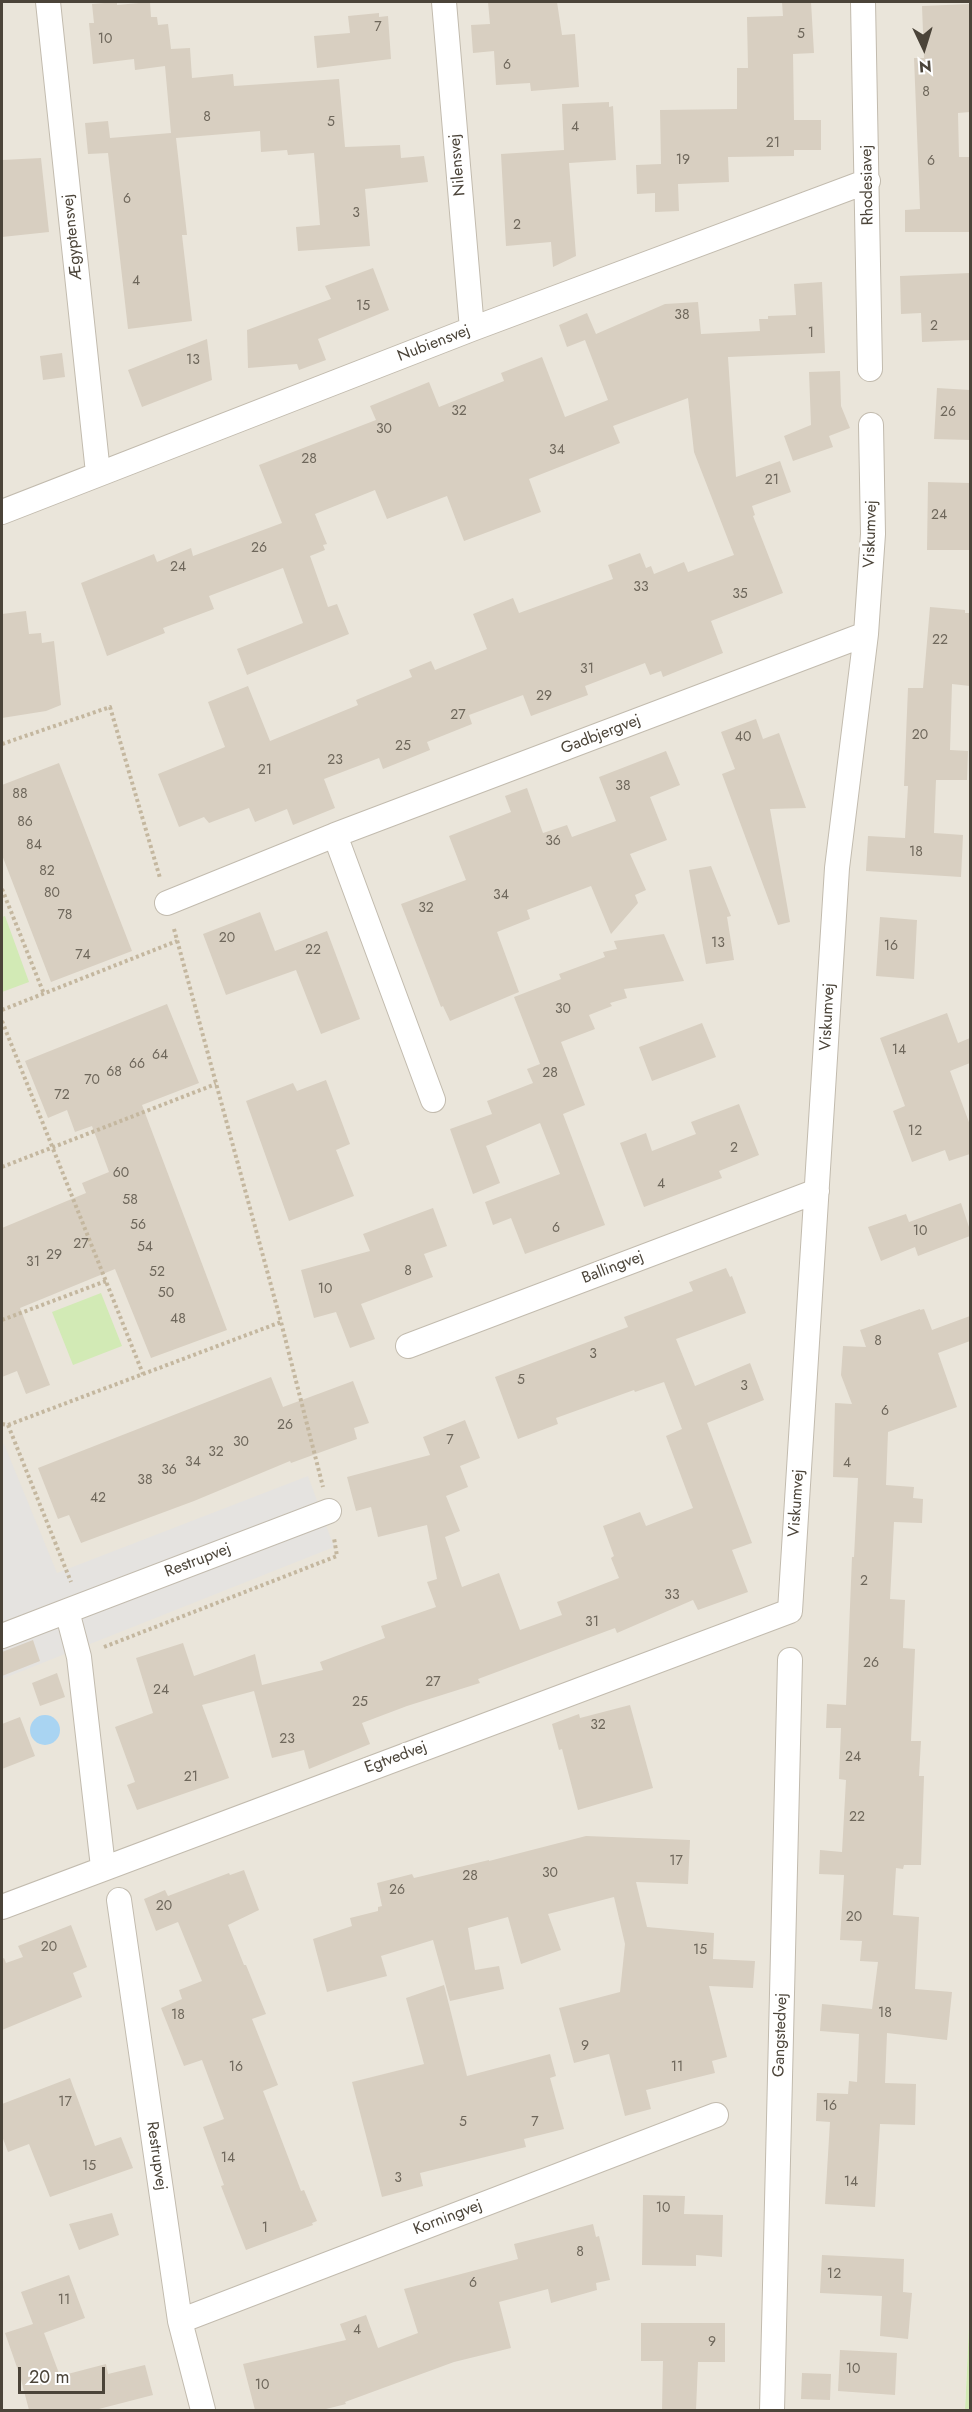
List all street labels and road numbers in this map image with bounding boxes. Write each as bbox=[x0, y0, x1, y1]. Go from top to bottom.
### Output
street label: Nilensvej bbox=[446, 133, 470, 197]
street label: Rhodesiavej bbox=[858, 144, 878, 226]
street label: Ægyptensvej bbox=[59, 193, 87, 281]
street label: Nubiensvej bbox=[395, 321, 473, 367]
street label: Viskumvej bbox=[860, 500, 882, 568]
street label: Gadbjergvej bbox=[558, 711, 644, 759]
street label: Viskumvej bbox=[817, 983, 839, 1051]
street label: Ballingvej bbox=[579, 1247, 647, 1289]
street label: Viskumvej bbox=[785, 1468, 809, 1538]
street label: Restrupvej bbox=[162, 1540, 234, 1582]
street label: Egtvedvej bbox=[362, 1738, 430, 1778]
street label: Gangstedvej bbox=[770, 1993, 792, 2077]
street label: Restrupvej bbox=[142, 2120, 170, 2192]
street label: Korningvej bbox=[411, 2196, 485, 2240]

